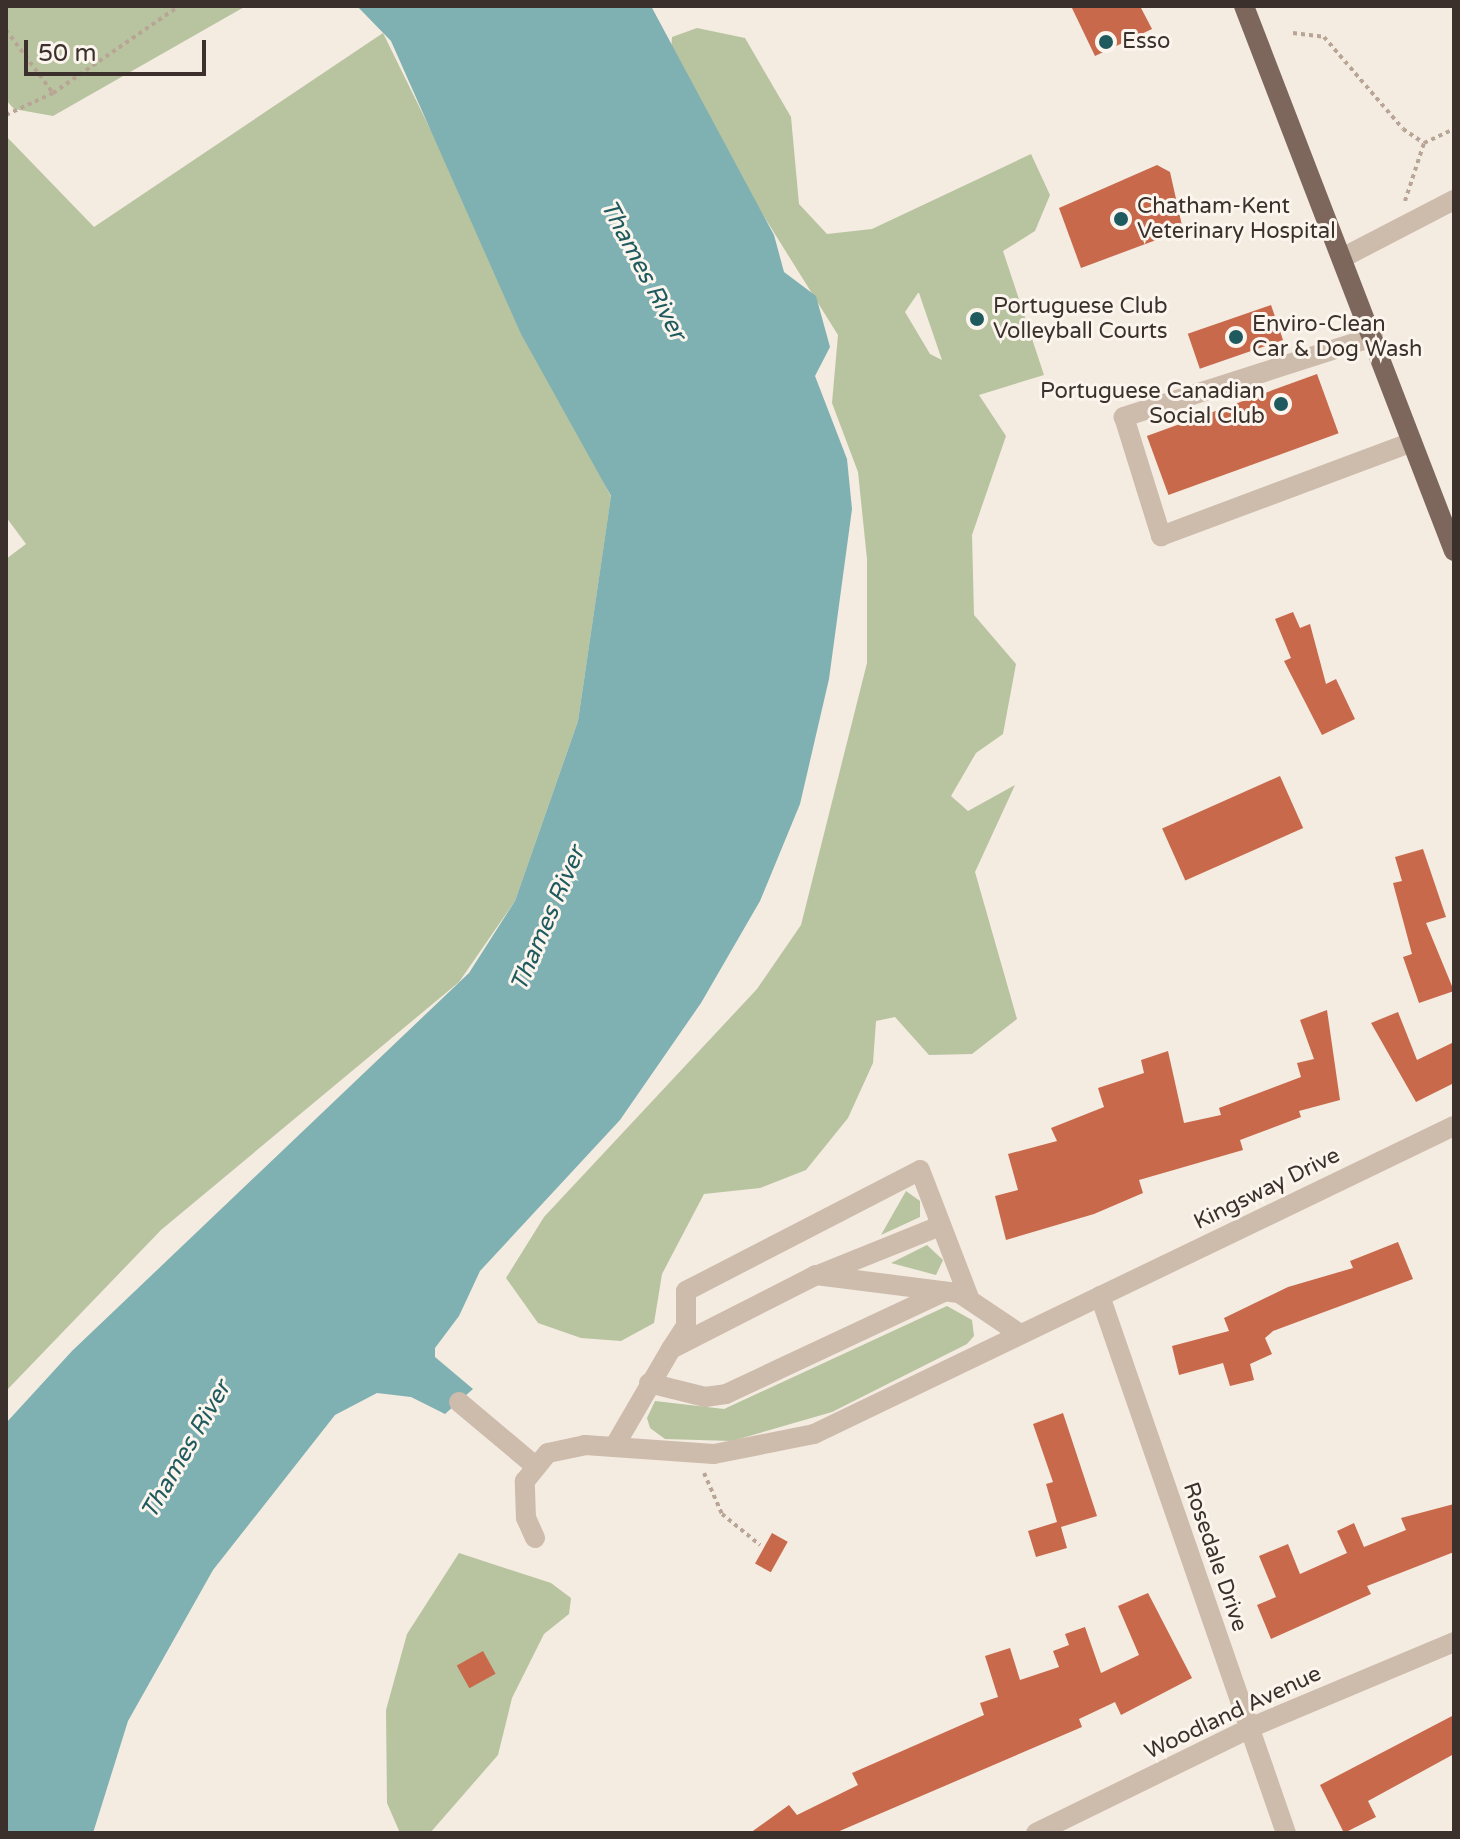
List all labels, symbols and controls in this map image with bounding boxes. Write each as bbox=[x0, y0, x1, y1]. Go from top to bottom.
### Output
scale bar bbox=[28, 24, 210, 74]
place label: Esso bbox=[1122, 29, 1170, 55]
marker: Esso bbox=[1097, 33, 1115, 51]
text: 50 m bbox=[38, 39, 96, 68]
place label: Chatham-Kent Veterinary Hospital bbox=[1137, 193, 1336, 244]
water label: Thames River bbox=[594, 195, 692, 345]
marker: Chatham-Kent Veterinary Hospital bbox=[1112, 210, 1130, 228]
place label: Portuguese Club Volleyball Courts bbox=[993, 293, 1168, 344]
marker: Portuguese Club Volleyball Courts bbox=[968, 310, 986, 328]
place label: Enviro-Clean Car & Dog Wash bbox=[1252, 311, 1422, 362]
marker: Enviro-Clean Car & Dog Wash bbox=[1227, 328, 1245, 346]
place label: Portuguese Canadian Social Club bbox=[1040, 378, 1265, 430]
marker: Portuguese Canadian Social Club bbox=[1272, 395, 1290, 413]
water label: Thames River bbox=[505, 842, 591, 996]
street label: Kingsway Drive bbox=[1190, 1142, 1344, 1236]
water label: Thames River bbox=[135, 1376, 237, 1524]
street label: Rosedale Drive bbox=[1177, 1479, 1253, 1635]
street label: Woodland Avenue bbox=[1141, 1661, 1325, 1765]

